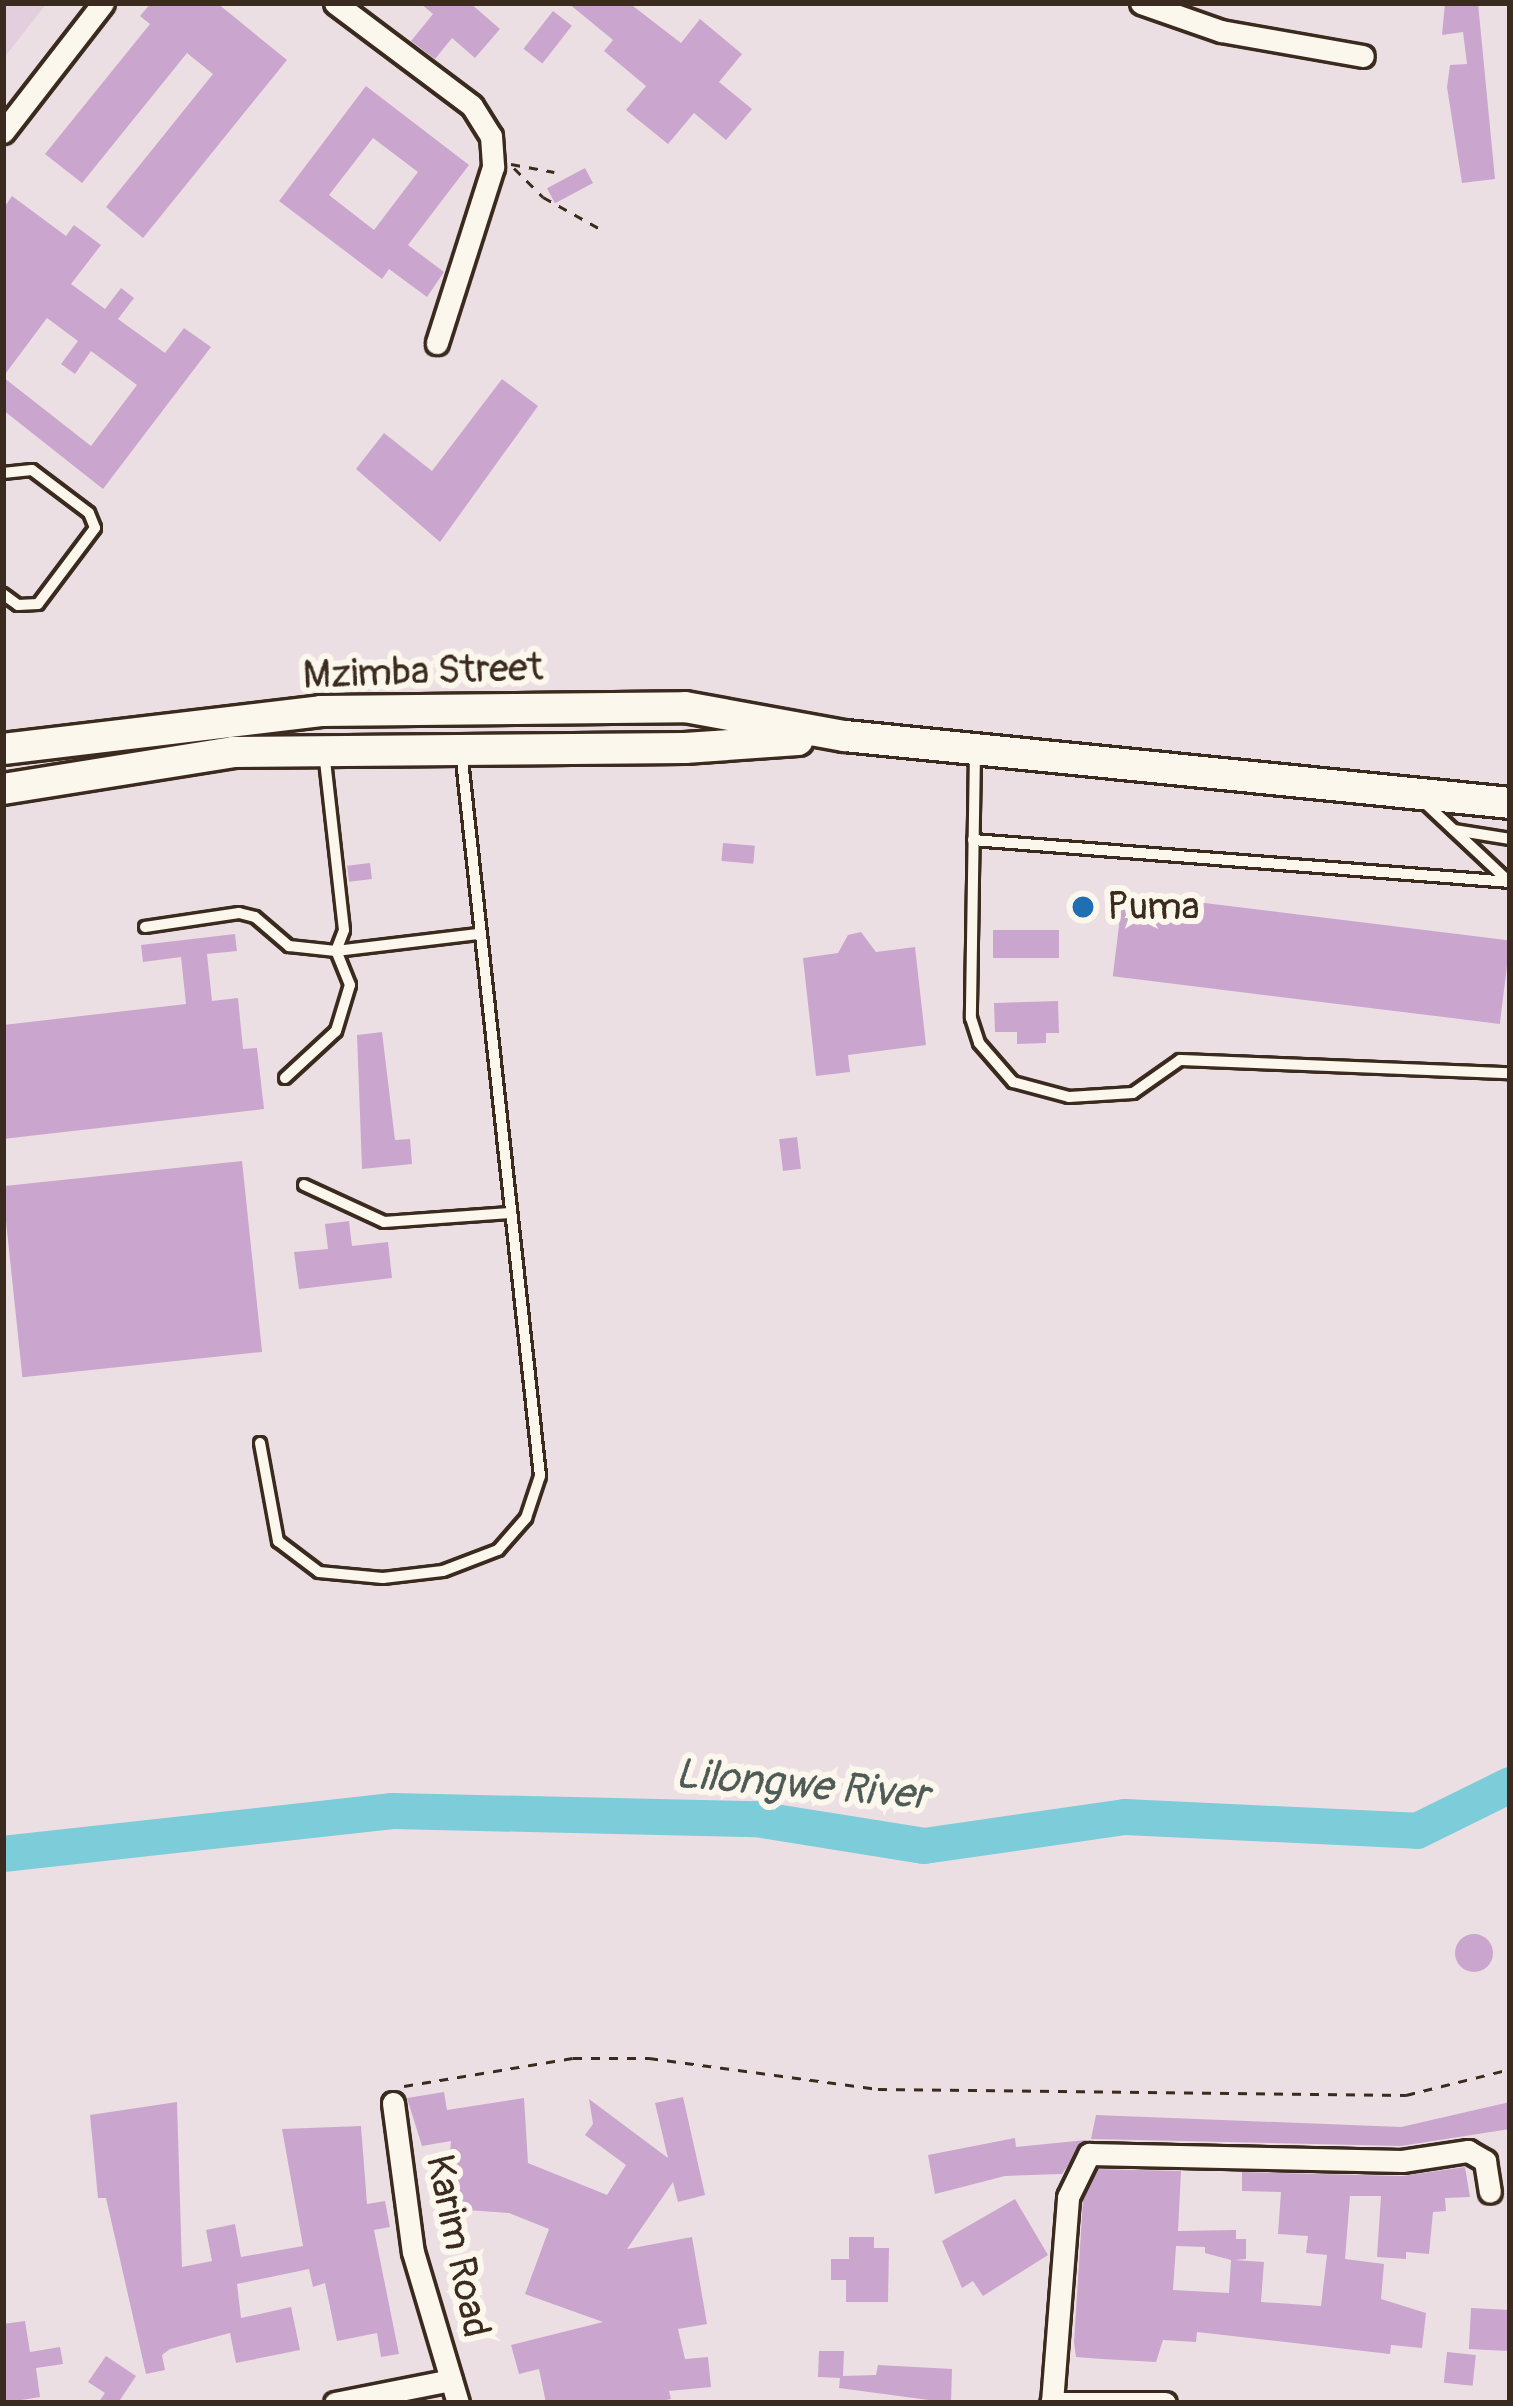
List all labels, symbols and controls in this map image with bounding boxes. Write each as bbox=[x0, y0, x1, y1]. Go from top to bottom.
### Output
street label: Mzimba Street bbox=[302, 644, 544, 700]
place label: Puma bbox=[1107, 884, 1200, 930]
marker: Puma bbox=[1070, 894, 1096, 920]
water label: Lilongwe River bbox=[673, 1749, 931, 1821]
street label: Karim Road bbox=[415, 2150, 499, 2342]

